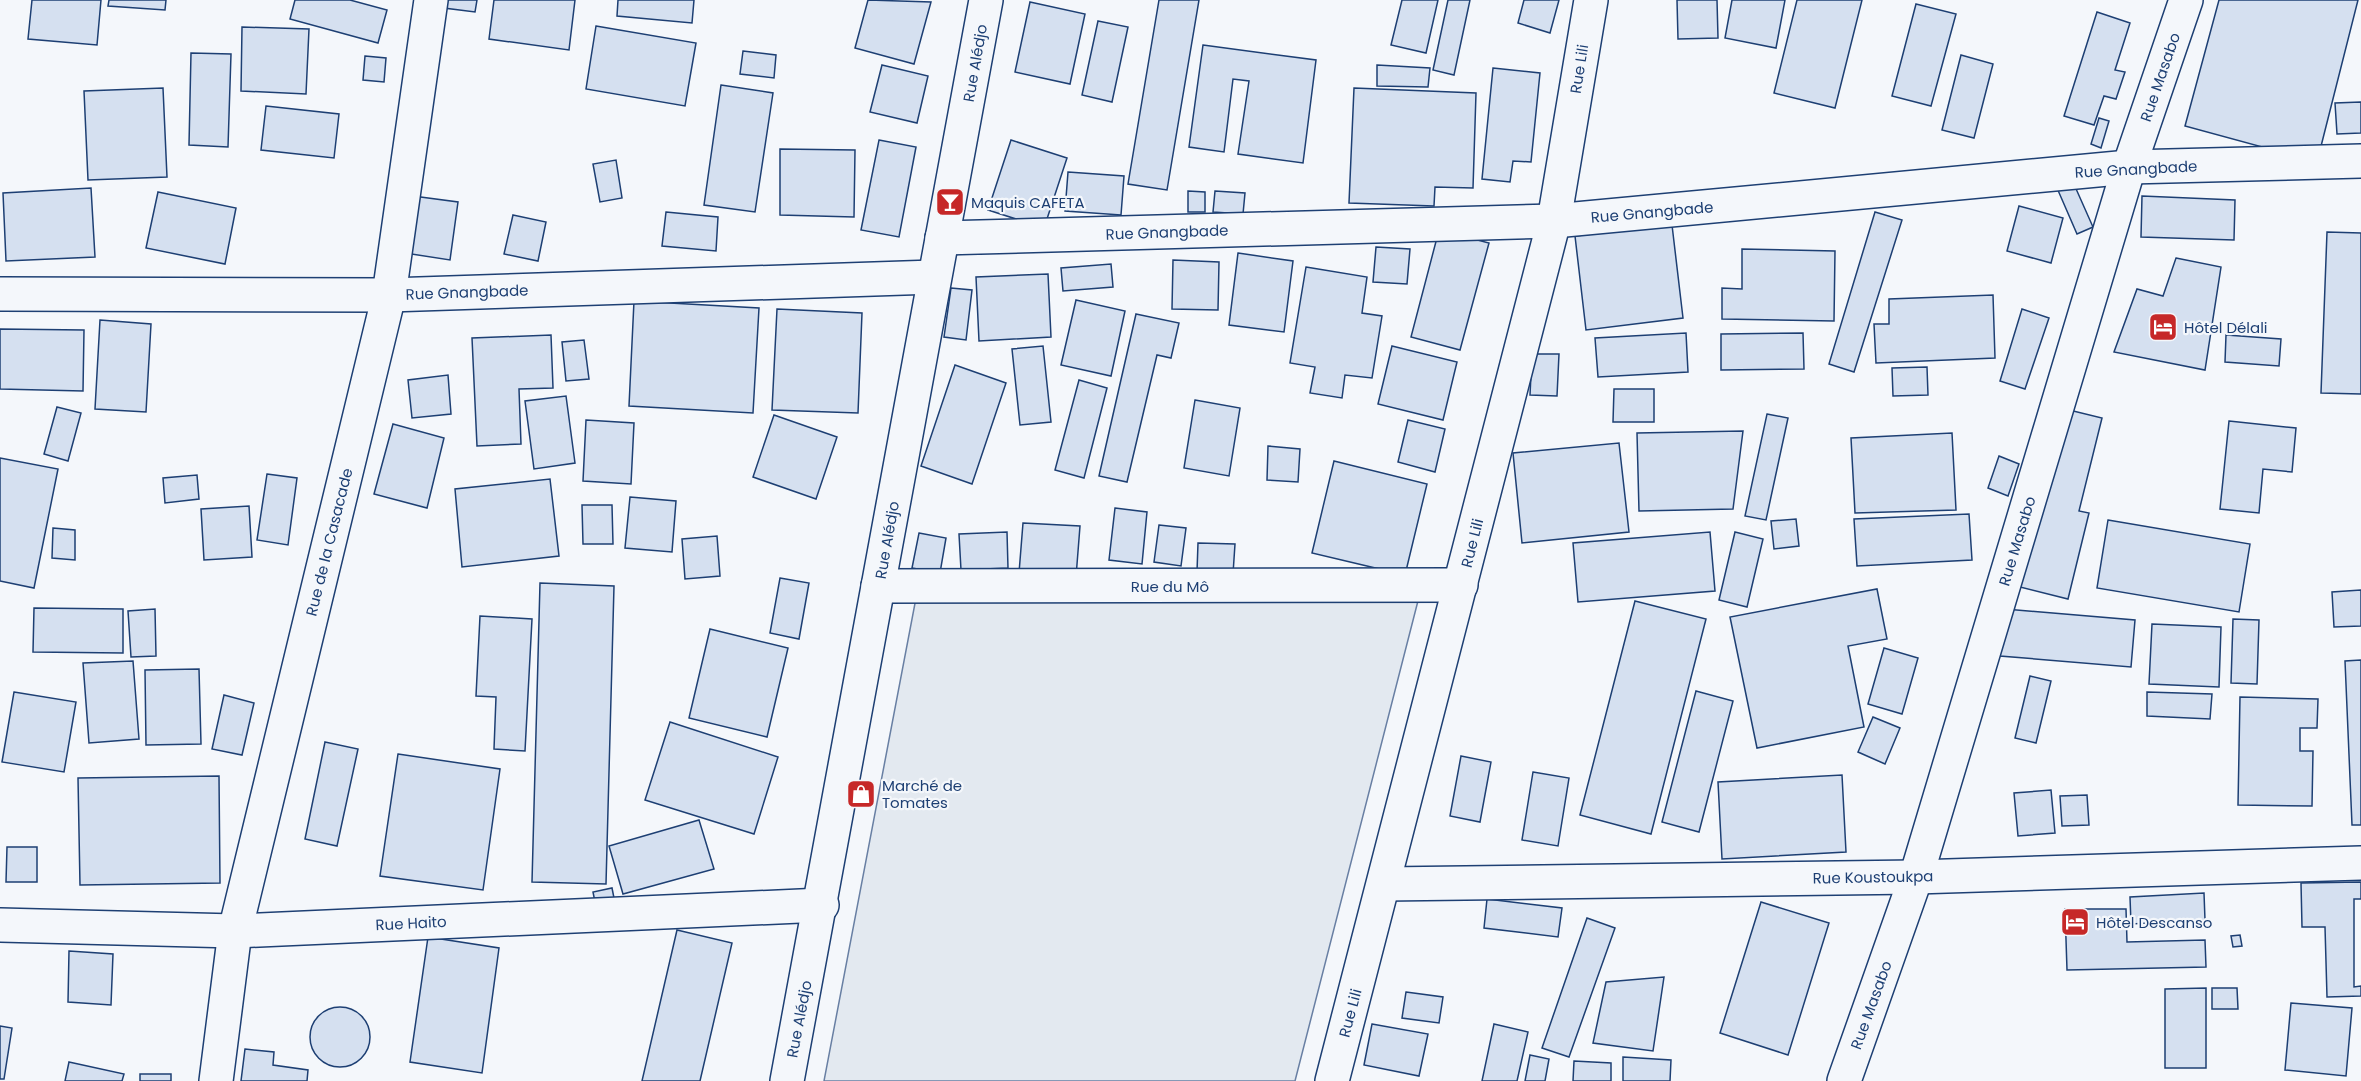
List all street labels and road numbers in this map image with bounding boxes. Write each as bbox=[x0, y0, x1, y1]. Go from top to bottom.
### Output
street label: Rue Alédjo bbox=[958, 22, 992, 104]
street label: Rue Masabo bbox=[2135, 30, 2185, 124]
street label: Rue Lili bbox=[1565, 43, 1593, 95]
street label: Rue Gnangbade bbox=[2074, 155, 2198, 183]
street label: Rue Gnangbade bbox=[1590, 196, 1714, 228]
street label: Rue Gnangbade bbox=[1105, 219, 1229, 245]
street label: Rue Gnangbade bbox=[405, 279, 529, 305]
street label: Rue de la Casacade bbox=[300, 466, 358, 618]
street label: Rue Masabo bbox=[1993, 494, 2041, 588]
street label: Rue Alédjo bbox=[870, 499, 904, 581]
street label: Rue Lili bbox=[1456, 516, 1488, 570]
street label: Rue du Mô bbox=[1131, 576, 1209, 597]
street label: Rue Koustoukpa bbox=[1812, 865, 1934, 889]
street label: Rue Haito bbox=[375, 911, 447, 935]
street label: Rue Masabo bbox=[1845, 958, 1897, 1052]
street label: Rue Alédjo bbox=[781, 978, 817, 1060]
street label: Rue Lili bbox=[1333, 986, 1367, 1040]

